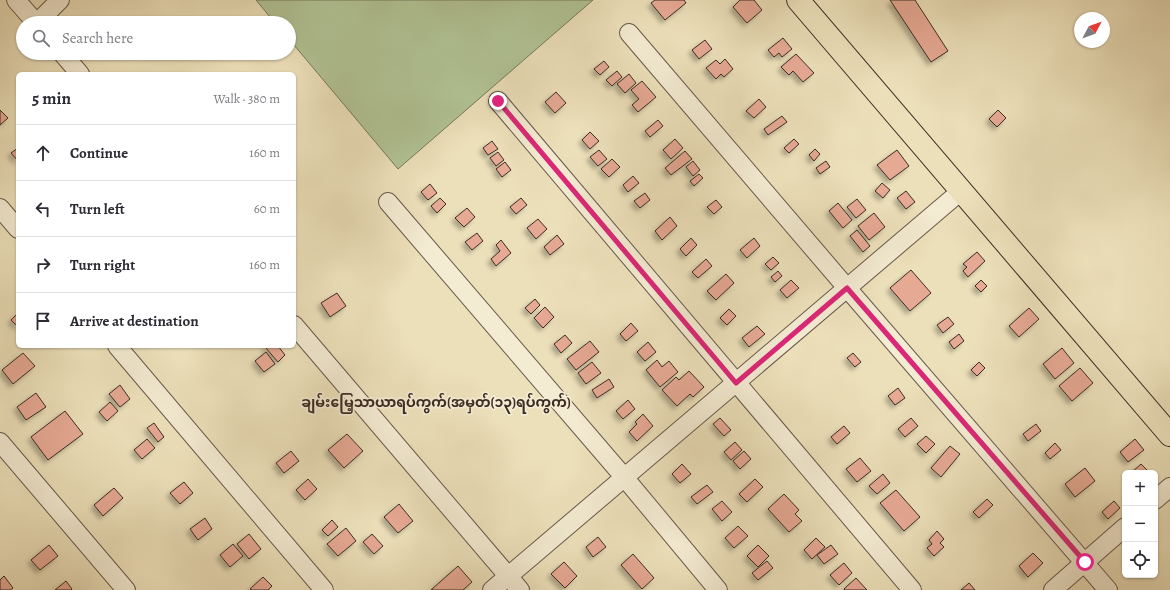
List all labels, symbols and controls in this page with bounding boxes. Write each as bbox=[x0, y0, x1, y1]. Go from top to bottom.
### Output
north arrow bbox=[1074, 12, 1110, 48]
search box bbox=[16, 16, 296, 60]
icon: search bbox=[30, 27, 52, 49]
text: Search here bbox=[62, 28, 133, 48]
text: 5 min bbox=[32, 87, 71, 110]
text: Walk · 380 m bbox=[213, 90, 280, 107]
route end bbox=[489, 92, 507, 110]
icon: ahead bbox=[32, 142, 54, 164]
text: Continue bbox=[70, 143, 128, 163]
text: 160 m bbox=[249, 144, 280, 161]
icon: left bbox=[32, 198, 54, 220]
text: Turn left bbox=[70, 199, 125, 219]
text: 60 m bbox=[254, 200, 280, 217]
icon: right bbox=[32, 254, 54, 276]
text: Turn right bbox=[70, 255, 135, 275]
text: 160 m bbox=[249, 256, 280, 273]
icon: arrive bbox=[32, 310, 54, 332]
text: Arrive at destination bbox=[70, 311, 199, 331]
district label: ချမ်းမြေ့သာယာရပ်ကွက်(အမှတ်(၁၃)ရပ်ကွက်) bbox=[301, 392, 571, 414]
map controls bbox=[1122, 470, 1158, 578]
button: + bbox=[1122, 470, 1158, 506]
button: − bbox=[1122, 506, 1158, 542]
button: locate bbox=[1122, 542, 1158, 578]
route start bbox=[1076, 553, 1094, 571]

